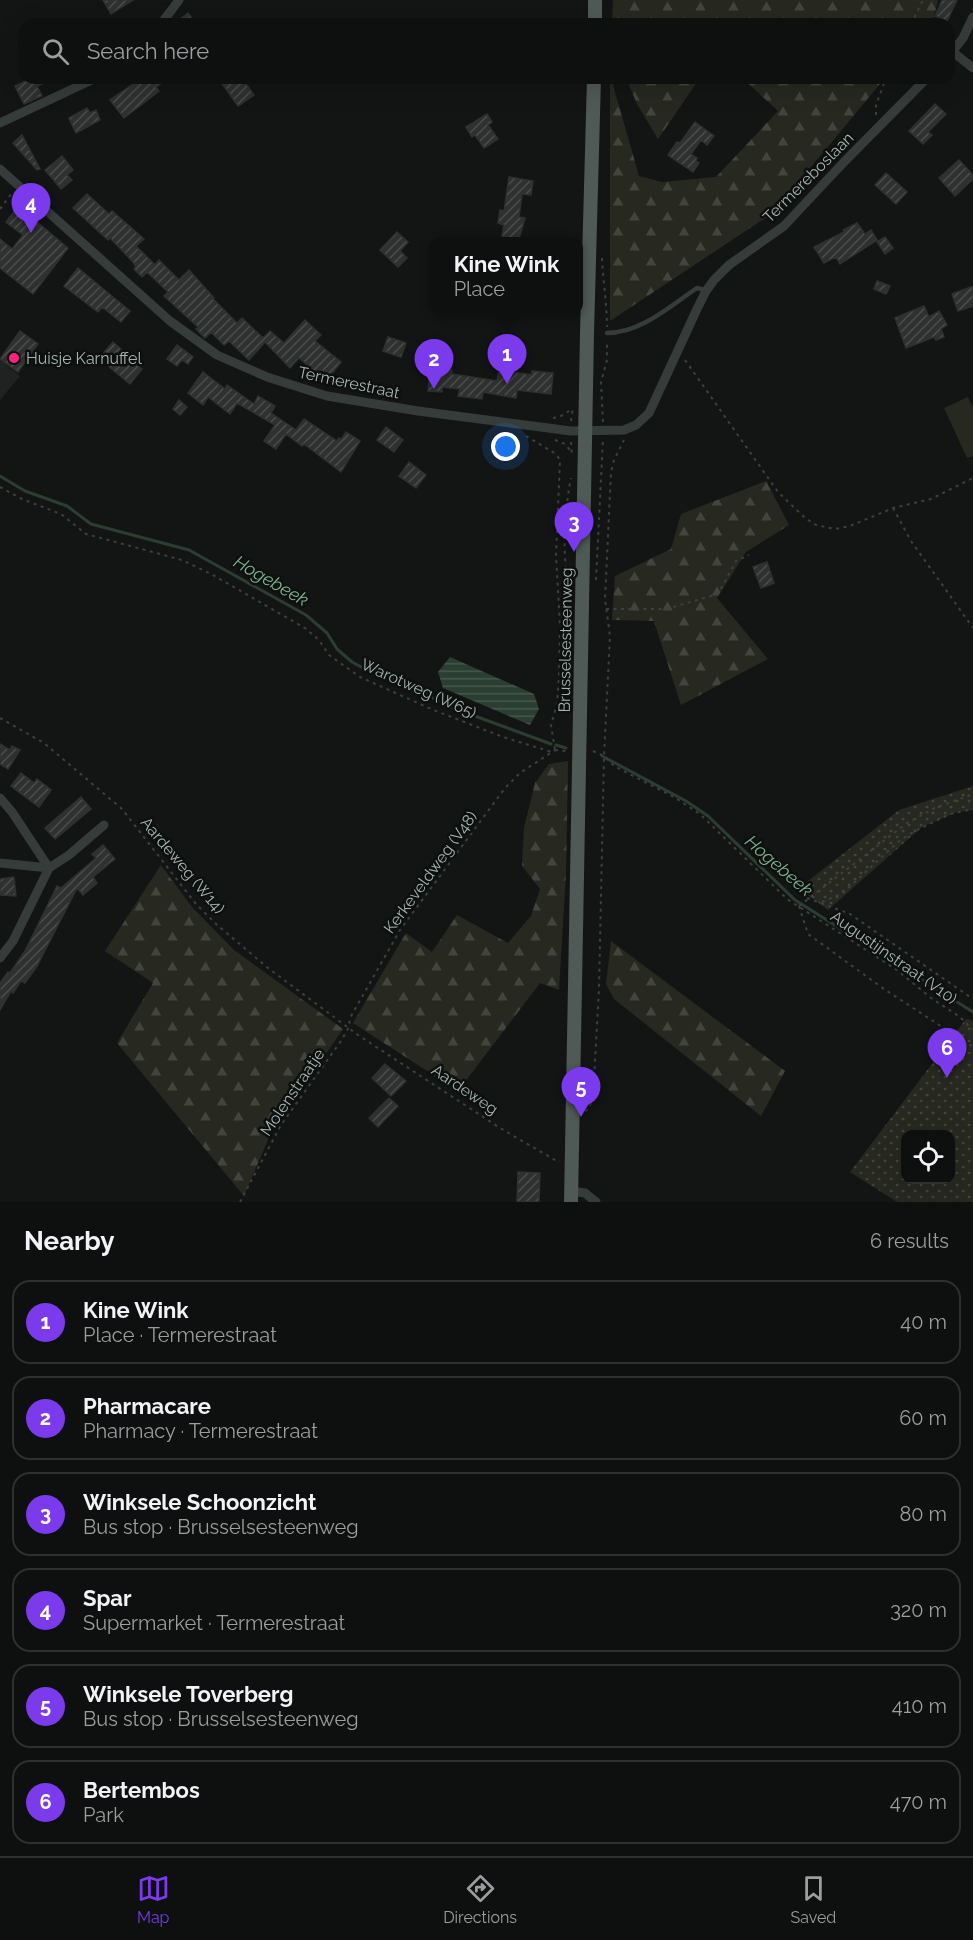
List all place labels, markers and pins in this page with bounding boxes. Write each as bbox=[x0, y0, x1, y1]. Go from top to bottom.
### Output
pin: 4 bbox=[12, 184, 51, 233]
pin: 1 bbox=[488, 334, 526, 384]
pin: 2 bbox=[414, 340, 454, 389]
place label: Huisje Karnuffel bbox=[26, 349, 143, 368]
marker: Huisje Karnuffel bbox=[7, 351, 21, 365]
pin: 3 bbox=[554, 502, 594, 552]
pin: 6 bbox=[928, 1028, 966, 1078]
pin: 5 bbox=[562, 1068, 600, 1117]

